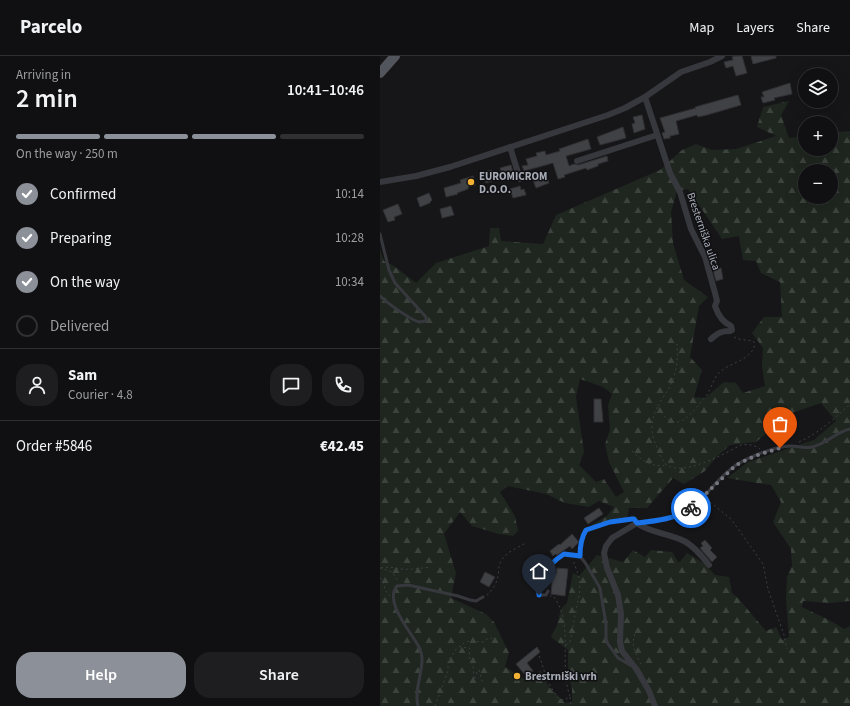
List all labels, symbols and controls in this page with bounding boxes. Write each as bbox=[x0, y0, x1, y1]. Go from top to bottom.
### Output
text: Parcelo bbox=[20, 14, 82, 41]
text: Map bbox=[689, 18, 714, 38]
text: Layers bbox=[736, 18, 774, 38]
text: Share bbox=[796, 18, 830, 38]
text: Arriving in bbox=[16, 66, 71, 84]
map controls bbox=[798, 68, 838, 204]
button: layers bbox=[798, 68, 838, 108]
text: 2 min bbox=[16, 80, 78, 117]
text: 10:41–10:46 bbox=[287, 80, 364, 101]
button: + bbox=[798, 116, 838, 156]
text: On the way · 250 m bbox=[16, 145, 118, 163]
button: − bbox=[798, 164, 838, 204]
place label: EUROMICROM D.O.O. bbox=[479, 169, 547, 197]
marker: EUROMICROM D.O.O. bbox=[466, 177, 476, 187]
icon: check bbox=[16, 183, 38, 205]
text: Confirmed bbox=[50, 184, 116, 205]
text: 10:14 bbox=[335, 185, 364, 203]
street label: Bresterniška ulica bbox=[683, 190, 724, 272]
icon: check bbox=[16, 227, 38, 249]
text: Preparing bbox=[50, 228, 111, 249]
text: 10:28 bbox=[335, 229, 364, 247]
icon: check bbox=[16, 271, 38, 293]
text: On the way bbox=[50, 272, 120, 293]
text: 10:34 bbox=[335, 273, 364, 291]
text: Delivered bbox=[50, 316, 109, 337]
button: person bbox=[16, 364, 58, 406]
button: chat bbox=[270, 364, 312, 406]
button: phone bbox=[322, 364, 364, 406]
text: Sam bbox=[68, 365, 97, 386]
text: Courier · 4.8 bbox=[68, 386, 133, 404]
pin bbox=[763, 407, 797, 448]
icon: bag bbox=[769, 413, 791, 435]
text: Order #5846 bbox=[16, 436, 92, 457]
text: €42.45 bbox=[320, 436, 364, 457]
courier bbox=[671, 488, 711, 528]
icon: bike bbox=[680, 497, 702, 519]
pin bbox=[522, 554, 556, 595]
icon: home bbox=[528, 560, 550, 582]
button: Help bbox=[16, 652, 186, 698]
button: Share bbox=[194, 652, 364, 698]
place label: Brestrniški vrh bbox=[525, 669, 597, 684]
marker: Brestrniški vrh bbox=[512, 671, 522, 681]

